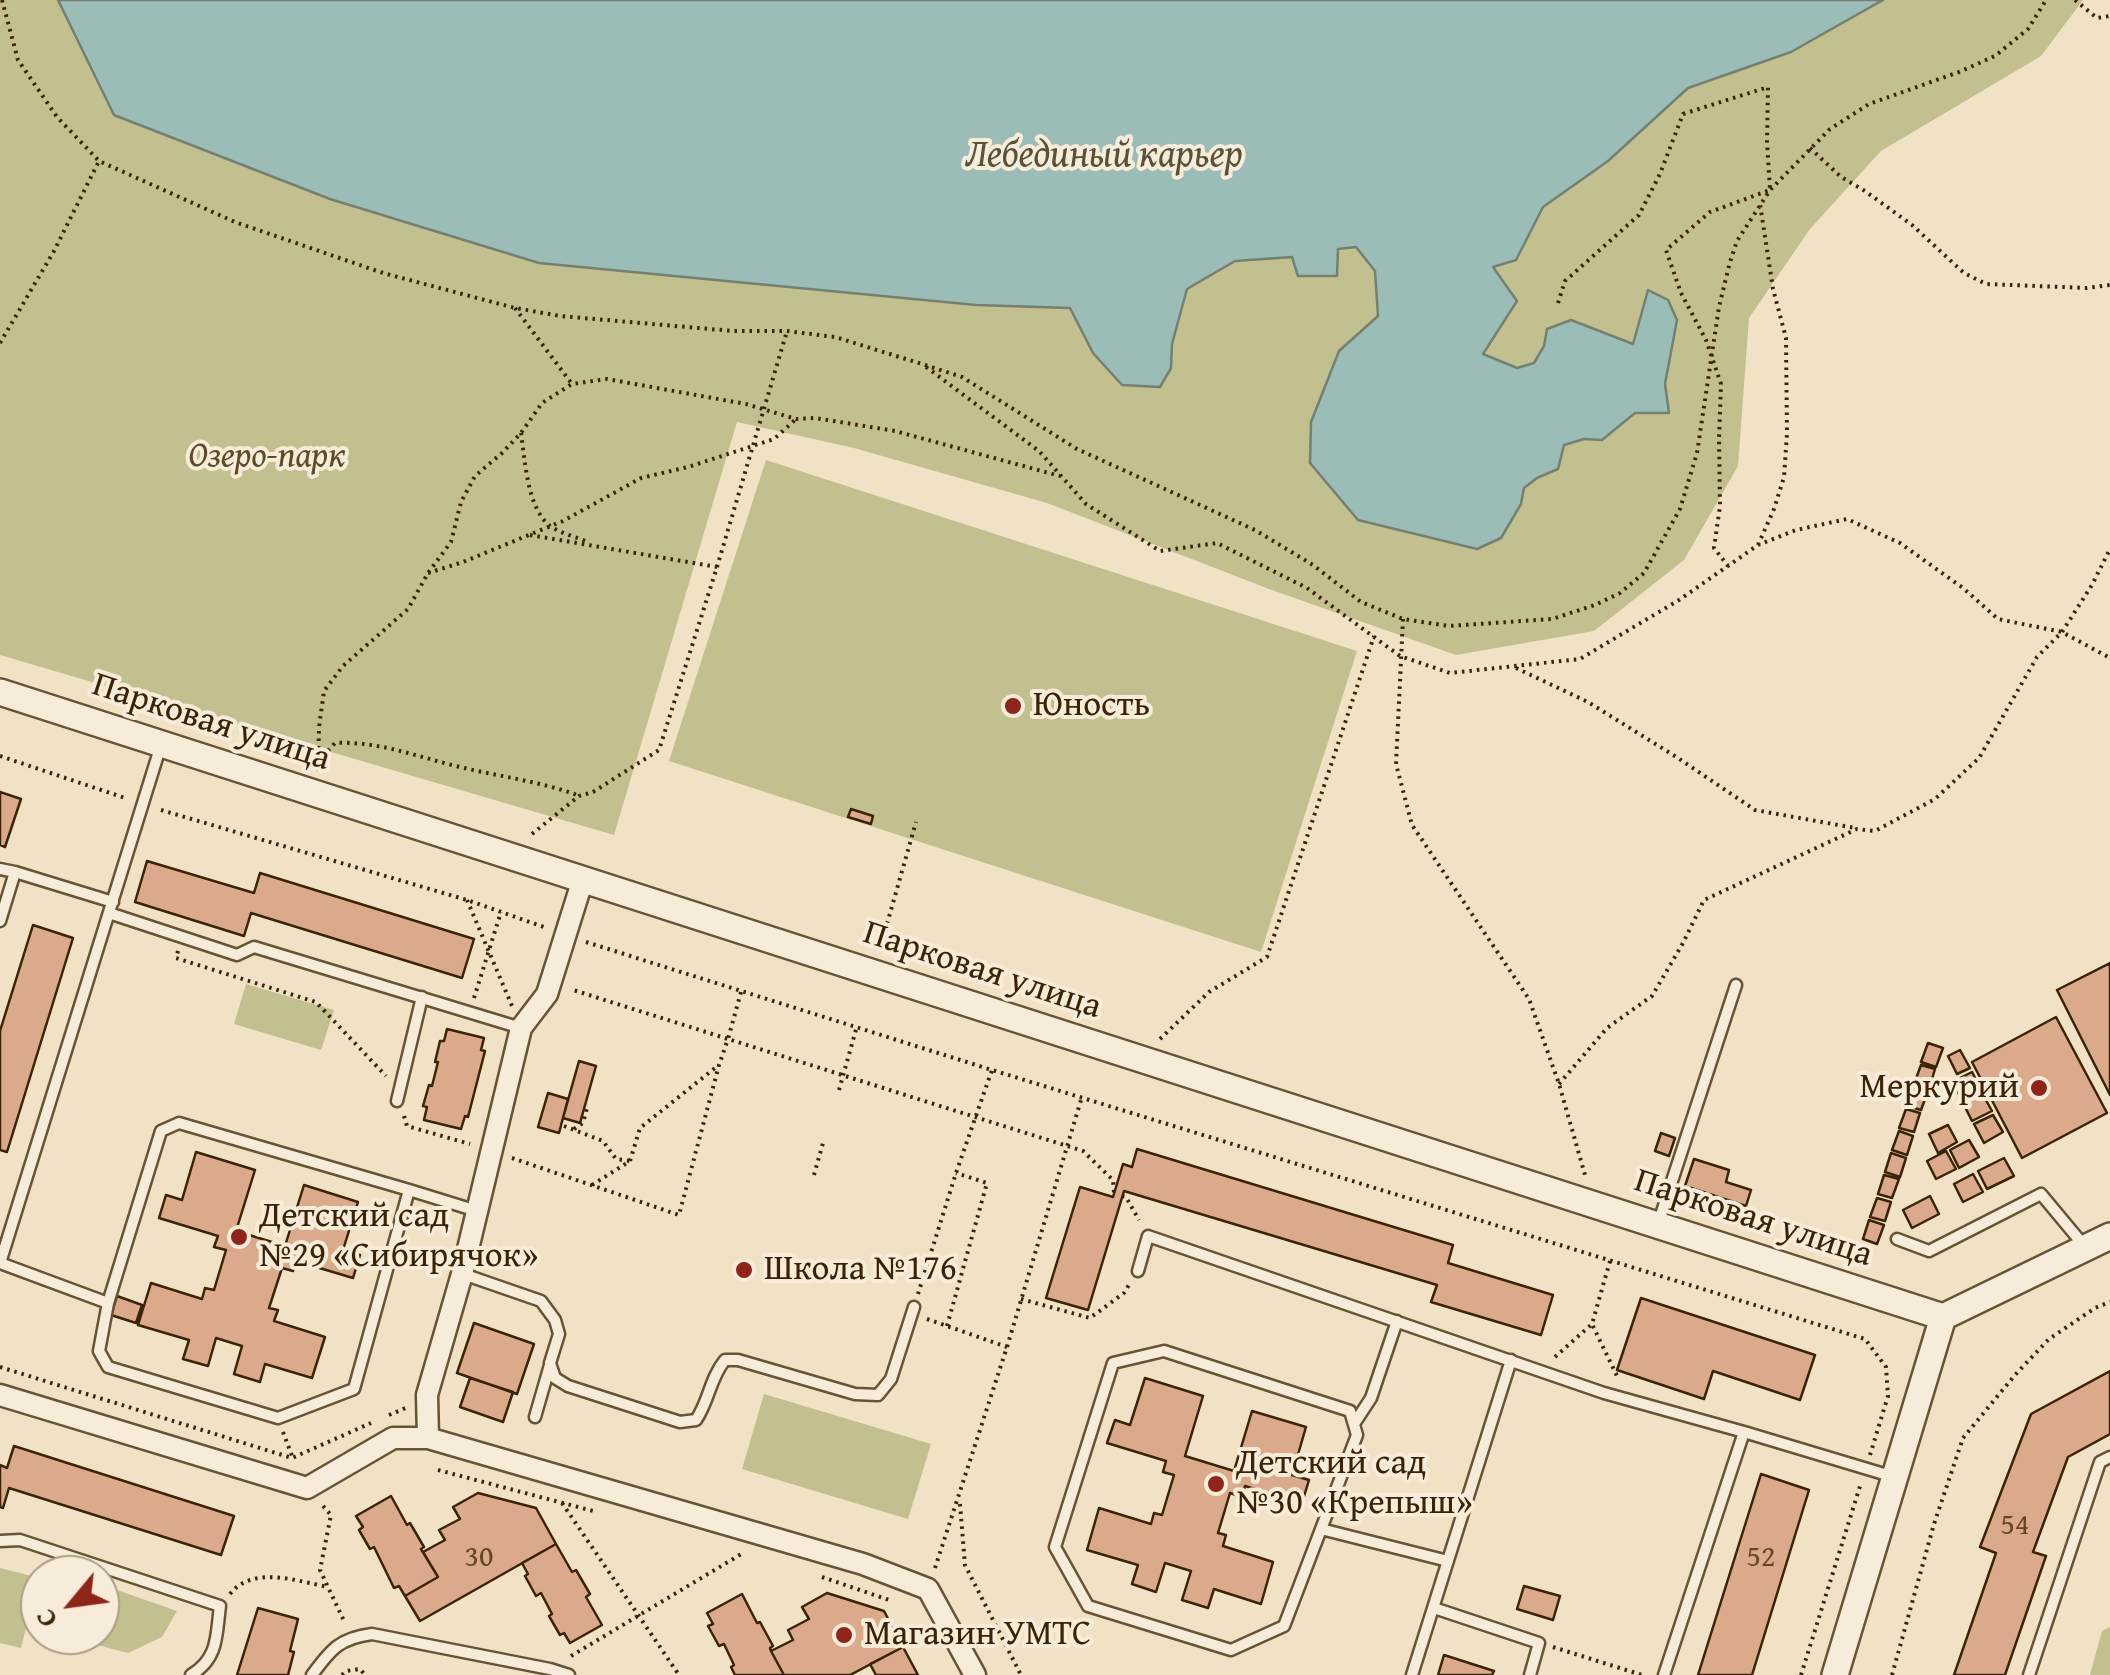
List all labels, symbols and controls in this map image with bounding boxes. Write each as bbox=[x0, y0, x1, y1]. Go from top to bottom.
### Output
water label: Лебединый карьер bbox=[965, 133, 1243, 179]
park label: Озеро-парк bbox=[188, 436, 346, 478]
street label: Парковая улица bbox=[87, 665, 335, 781]
place label: Юность bbox=[1033, 685, 1150, 727]
marker: Юность bbox=[1002, 695, 1024, 717]
street label: Парковая улица bbox=[858, 913, 1106, 1029]
place label: Меркурий bbox=[1860, 1067, 2019, 1109]
marker: Меркурий bbox=[2028, 1077, 2050, 1099]
street label: Парковая улица bbox=[1629, 1161, 1877, 1277]
place label: Детский сад №29 «Сибирячок» bbox=[259, 1196, 538, 1278]
marker: Детский сад №29 «Сибирячок» bbox=[228, 1226, 250, 1248]
place label: Школа №176 bbox=[764, 1249, 957, 1291]
marker: Школа №176 bbox=[733, 1259, 755, 1281]
place label: Детский сад №30 «Крепыш» bbox=[1236, 1443, 1473, 1525]
marker: Детский сад №30 «Крепыш» bbox=[1205, 1473, 1227, 1495]
house number: 54 bbox=[2001, 1508, 2029, 1544]
house number: 30 bbox=[465, 1540, 493, 1576]
house number: 52 bbox=[1747, 1540, 1775, 1576]
north arrow bbox=[20, 1555, 120, 1655]
text: С bbox=[23, 1602, 67, 1636]
place label: Магазин УМТС bbox=[864, 1614, 1091, 1656]
marker: Магазин УМТС bbox=[833, 1624, 855, 1646]

